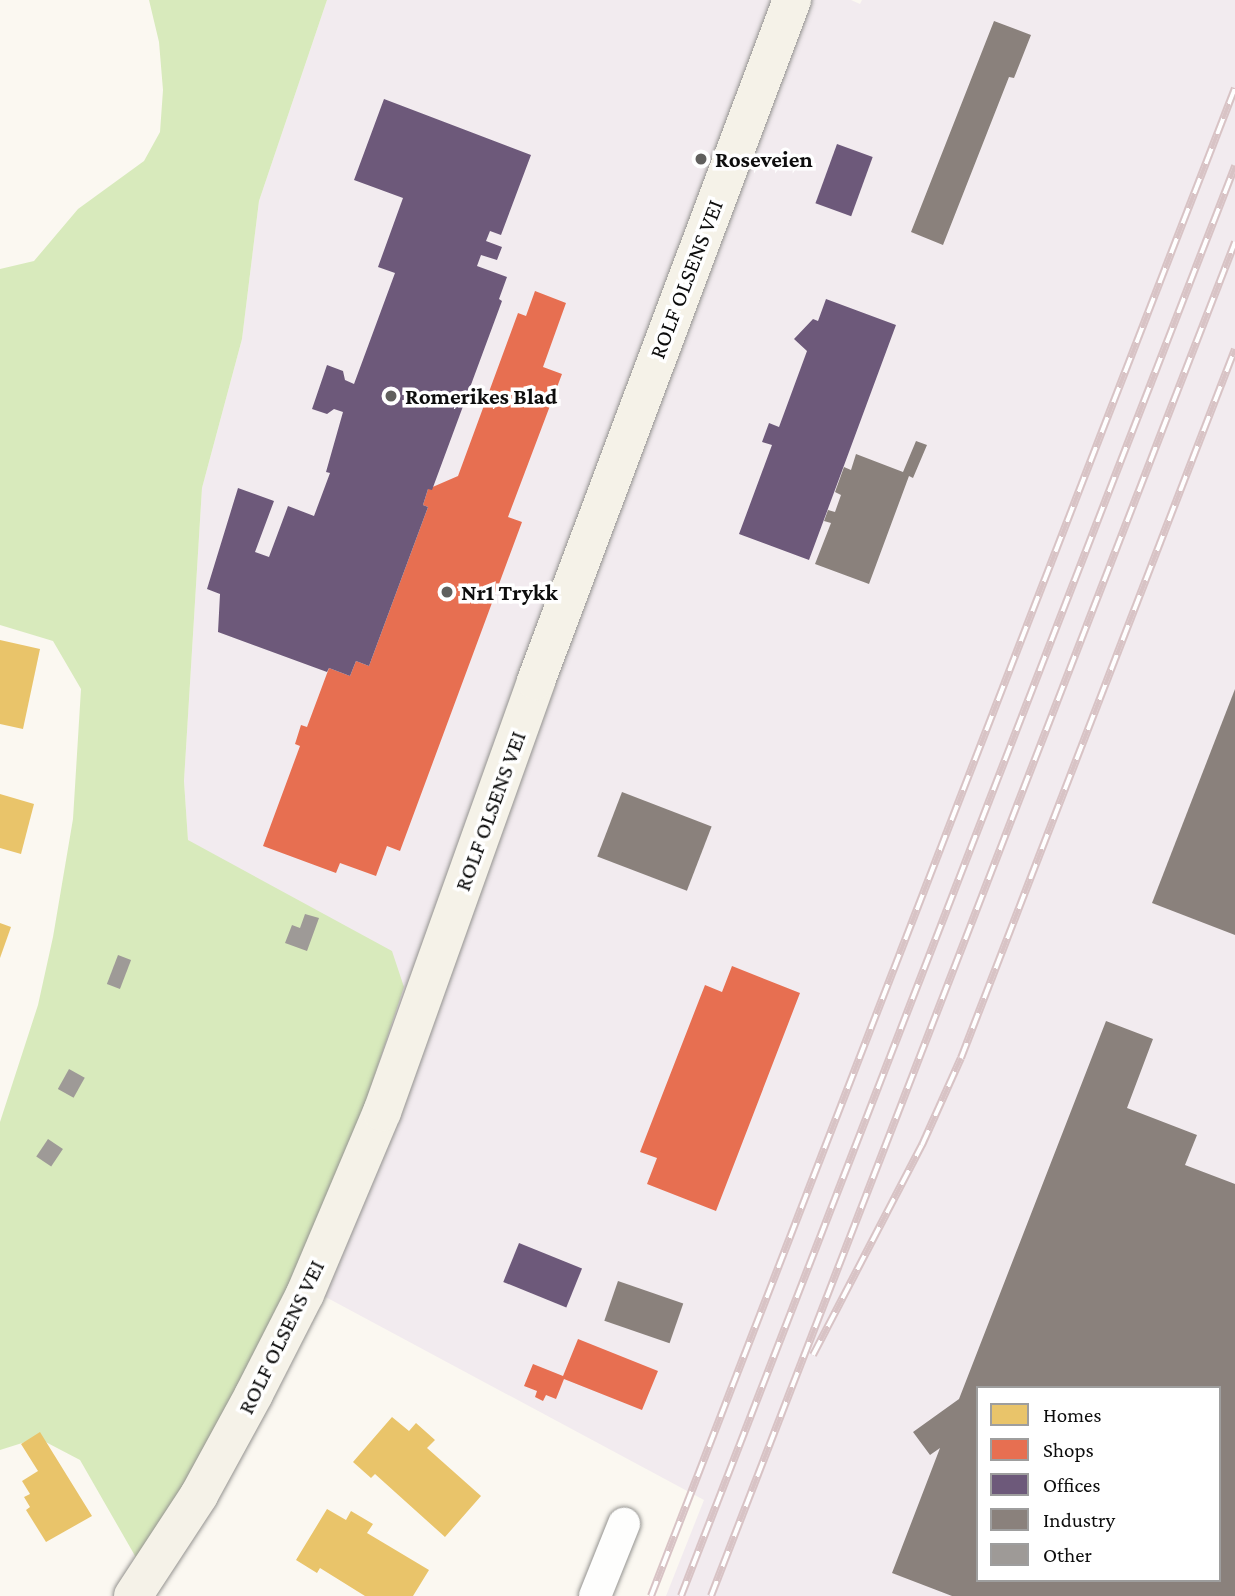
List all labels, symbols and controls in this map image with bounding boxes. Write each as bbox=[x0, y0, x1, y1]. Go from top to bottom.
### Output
place label: Roseveien bbox=[715, 145, 813, 173]
marker: Roseveien bbox=[693, 151, 709, 167]
street label: ROLF OLSENS VEI bbox=[643, 196, 729, 362]
place label: Romerikes Blad bbox=[405, 382, 557, 410]
marker: Romerikes Blad bbox=[383, 388, 399, 404]
place label: Nr1 Trykk bbox=[461, 578, 558, 606]
marker: Nr1 Trykk bbox=[439, 584, 455, 600]
street label: ROLF OLSENS VEI bbox=[448, 727, 532, 895]
street label: ROLF OLSENS VEI bbox=[232, 1255, 330, 1419]
legend bbox=[976, 1386, 1221, 1582]
text: Homes bbox=[1043, 1403, 1102, 1427]
text: Shops bbox=[1043, 1438, 1094, 1462]
text: Offices bbox=[1043, 1473, 1101, 1497]
text: Industry bbox=[1043, 1508, 1115, 1532]
text: Other bbox=[1043, 1543, 1092, 1567]

